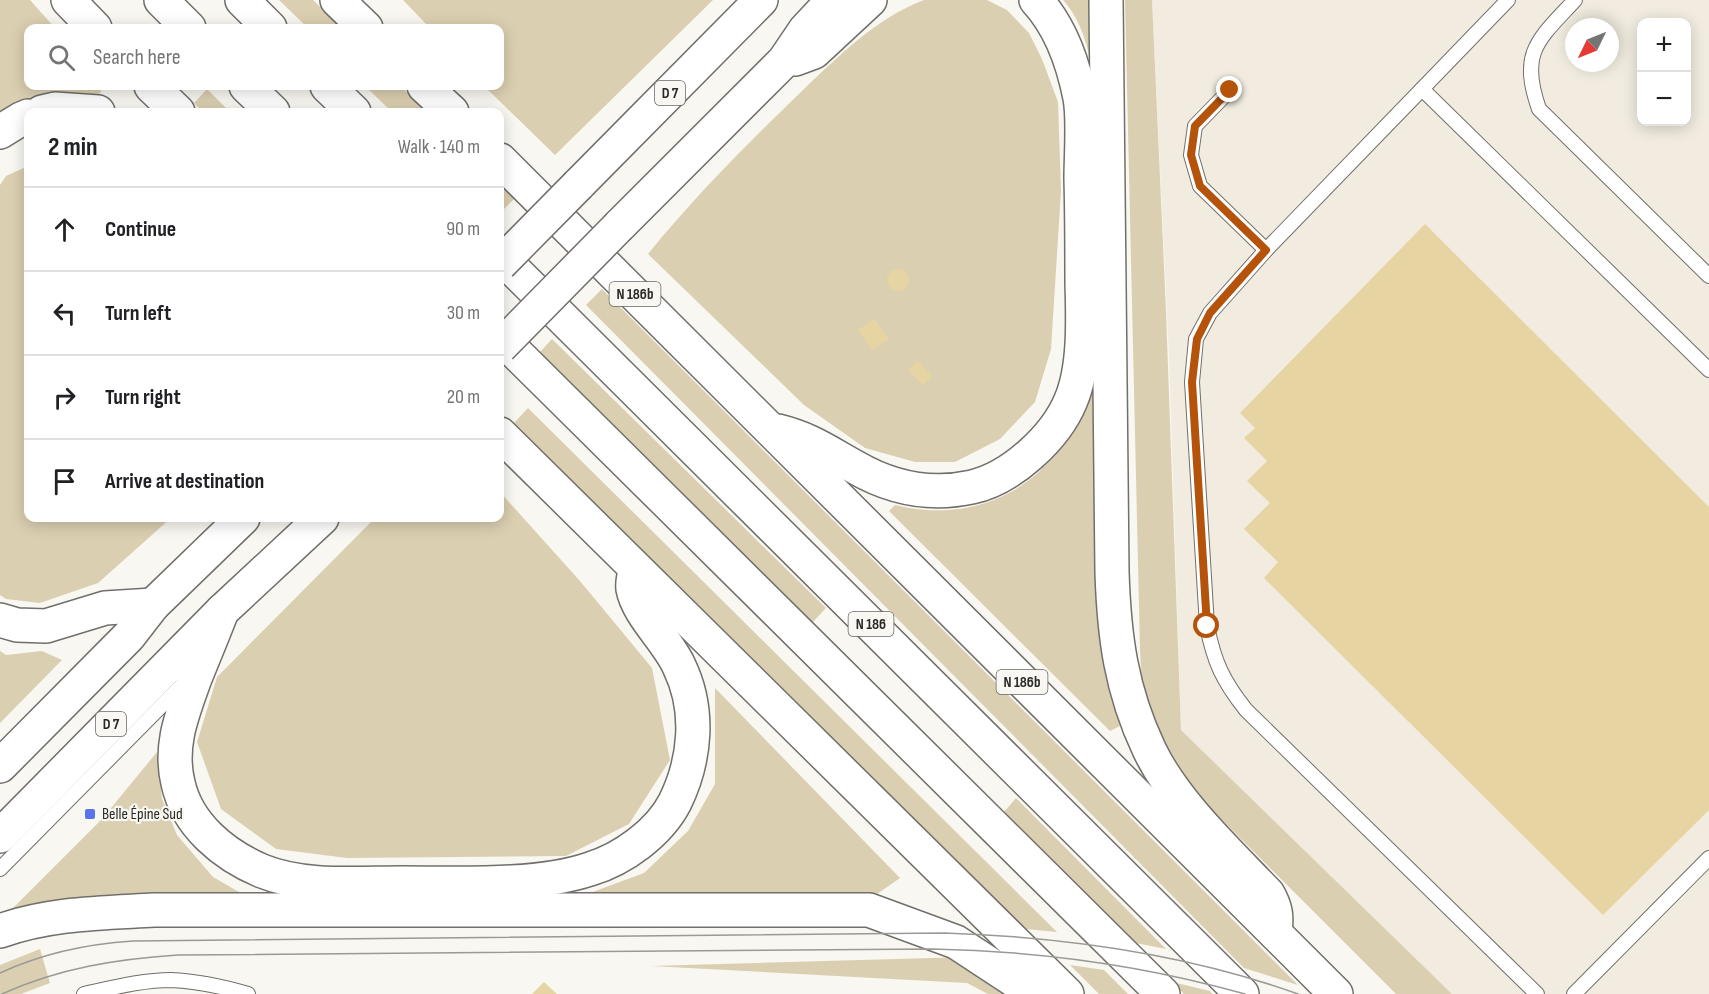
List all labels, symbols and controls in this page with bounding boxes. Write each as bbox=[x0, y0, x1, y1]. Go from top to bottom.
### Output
north arrow bbox=[1565, 18, 1619, 72]
map controls bbox=[1637, 18, 1691, 126]
button: + bbox=[1637, 18, 1691, 72]
search box bbox=[24, 24, 504, 90]
icon: search bbox=[45, 41, 78, 74]
text: Search here bbox=[93, 44, 180, 71]
button: − bbox=[1637, 72, 1691, 126]
route end bbox=[1216, 76, 1242, 102]
road number: D 7 bbox=[655, 81, 685, 105]
text: 2 min bbox=[48, 132, 98, 163]
text: Walk · 140 m bbox=[398, 135, 480, 159]
icon: ahead bbox=[48, 213, 81, 246]
text: Continue bbox=[105, 216, 176, 243]
text: 90 m bbox=[446, 217, 480, 241]
road number: N 186b bbox=[610, 282, 660, 306]
icon: left bbox=[48, 297, 81, 330]
text: Turn left bbox=[105, 300, 171, 327]
text: 30 m bbox=[447, 301, 480, 325]
icon: right bbox=[48, 381, 81, 414]
text: Turn right bbox=[105, 384, 181, 411]
text: 20 m bbox=[447, 385, 480, 409]
icon: arrive bbox=[48, 465, 81, 498]
text: Arrive at destination bbox=[105, 468, 264, 495]
road number: N 186 bbox=[848, 612, 894, 636]
route start bbox=[1193, 612, 1219, 638]
road number: N 186b bbox=[996, 670, 1048, 694]
road number: D 7 bbox=[96, 712, 126, 736]
place label: Belle Épine Sud bbox=[102, 805, 183, 824]
marker: Belle Épine Sud bbox=[83, 807, 97, 821]

